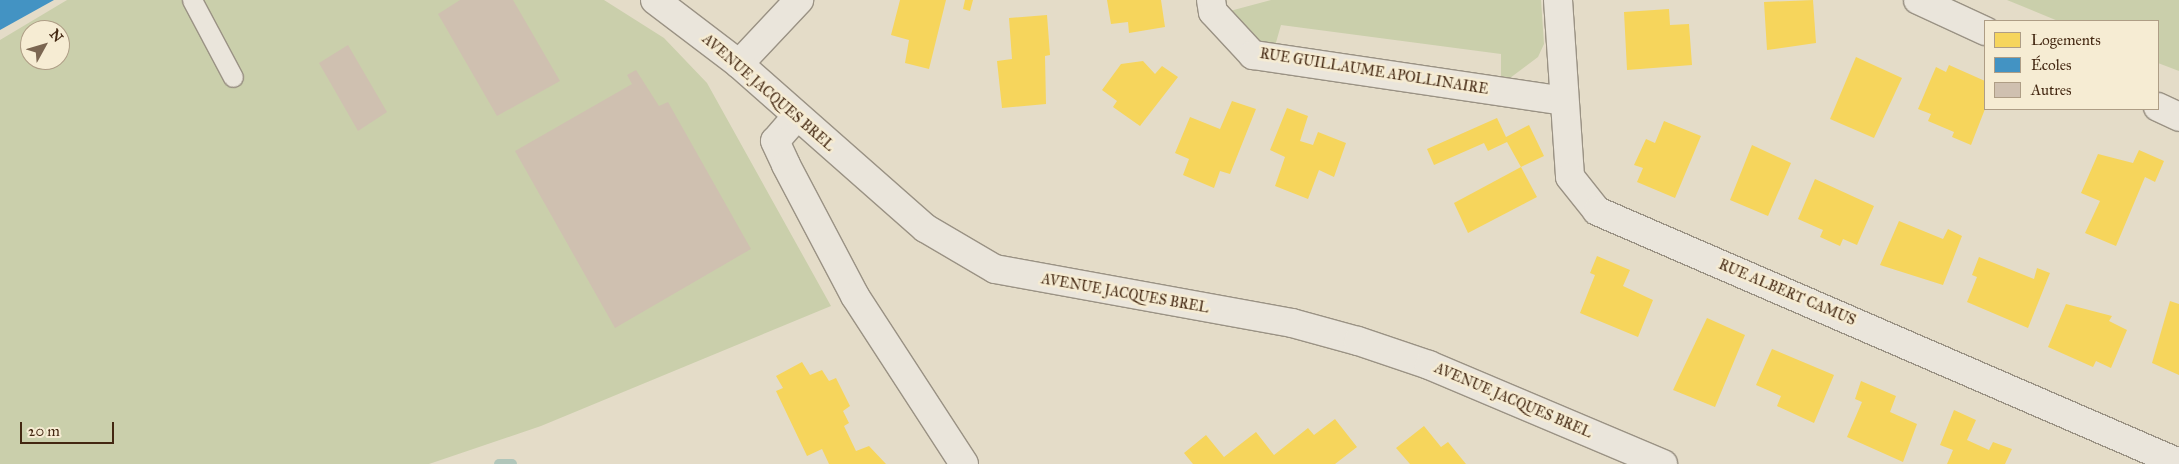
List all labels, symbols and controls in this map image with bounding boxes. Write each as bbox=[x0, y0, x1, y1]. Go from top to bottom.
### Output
north arrow bbox=[20, 20, 70, 70]
legend bbox=[1984, 20, 2159, 110]
text: N bbox=[46, 26, 67, 46]
street label: AVENUE JACQUES BREL bbox=[698, 31, 838, 155]
text: Logements bbox=[2031, 31, 2101, 49]
street label: RUE GUILLAUME APOLLINAIRE bbox=[1259, 46, 1489, 98]
text: Écoles bbox=[2031, 56, 2071, 74]
text: Autres bbox=[2031, 81, 2071, 99]
street label: RUE ALBERT CAMUS bbox=[1716, 257, 1858, 329]
street label: AVENUE JACQUES BREL bbox=[1040, 271, 1210, 317]
street label: AVENUE JACQUES BREL bbox=[1432, 360, 1594, 442]
scale bar bbox=[22, 412, 116, 444]
text: 20 m bbox=[28, 422, 60, 440]

